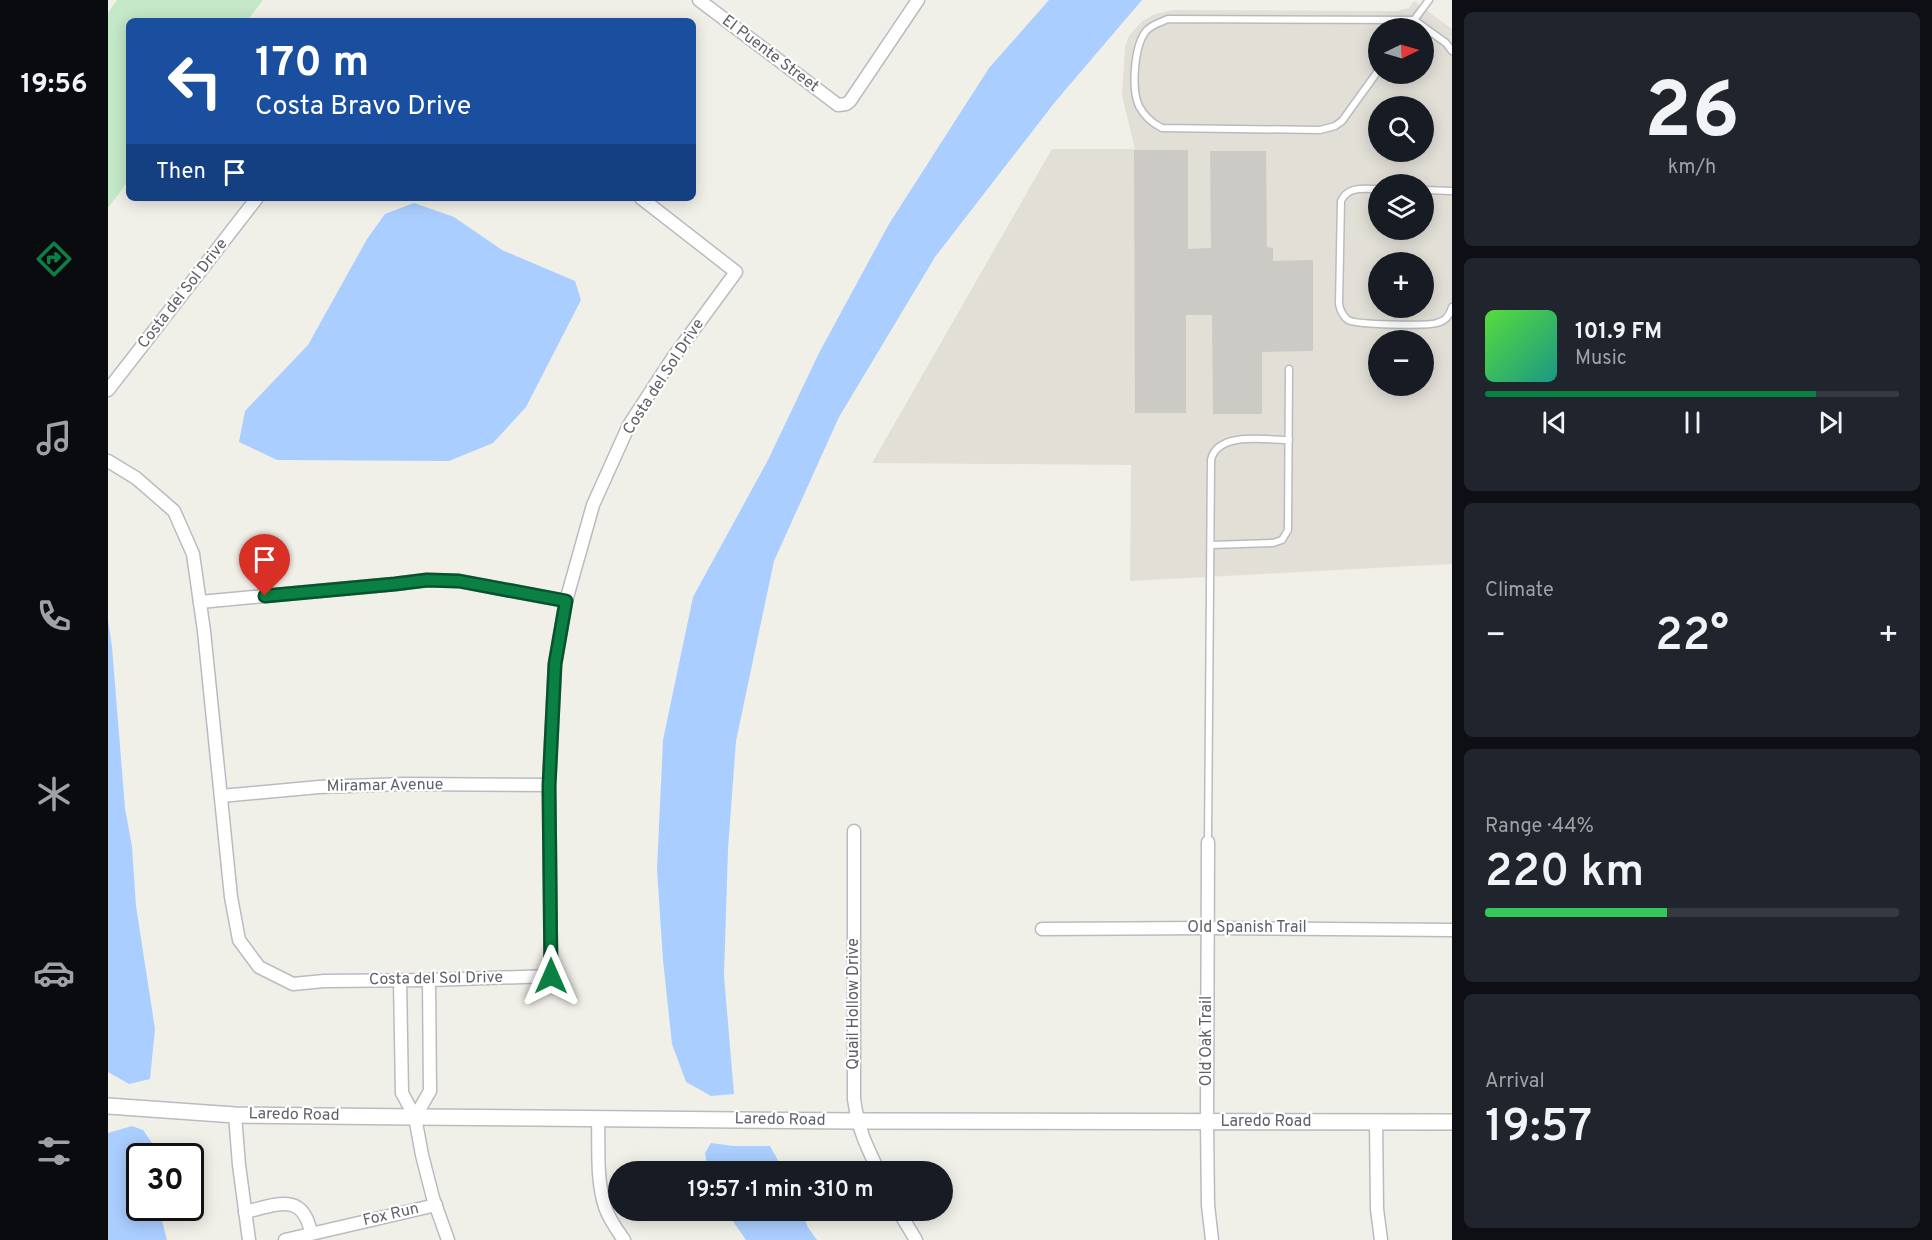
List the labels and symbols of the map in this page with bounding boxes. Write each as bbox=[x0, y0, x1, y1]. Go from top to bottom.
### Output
street label: El Puente Street bbox=[718, 11, 822, 97]
north arrow bbox=[1368, 18, 1434, 84]
street label: Costa del Sol Drive bbox=[134, 235, 232, 353]
street label: Costa del Sol Drive bbox=[619, 315, 709, 439]
pin bbox=[239, 534, 290, 596]
street label: Miramar Avenue bbox=[327, 775, 443, 797]
street label: Old Spanish Trail bbox=[1187, 918, 1307, 938]
street label: Quail Hollow Drive bbox=[844, 938, 864, 1070]
position arrow bbox=[519, 944, 583, 1008]
street label: Costa del Sol Drive bbox=[369, 968, 503, 990]
street label: Old Oak Trail bbox=[1197, 996, 1217, 1086]
street label: Laredo Road bbox=[248, 1104, 340, 1126]
street label: Laredo Road bbox=[734, 1109, 826, 1131]
street label: Laredo Road bbox=[1220, 1112, 1312, 1132]
speed limit sign: 30 bbox=[126, 1143, 204, 1221]
street label: Fox Run bbox=[361, 1199, 421, 1231]

